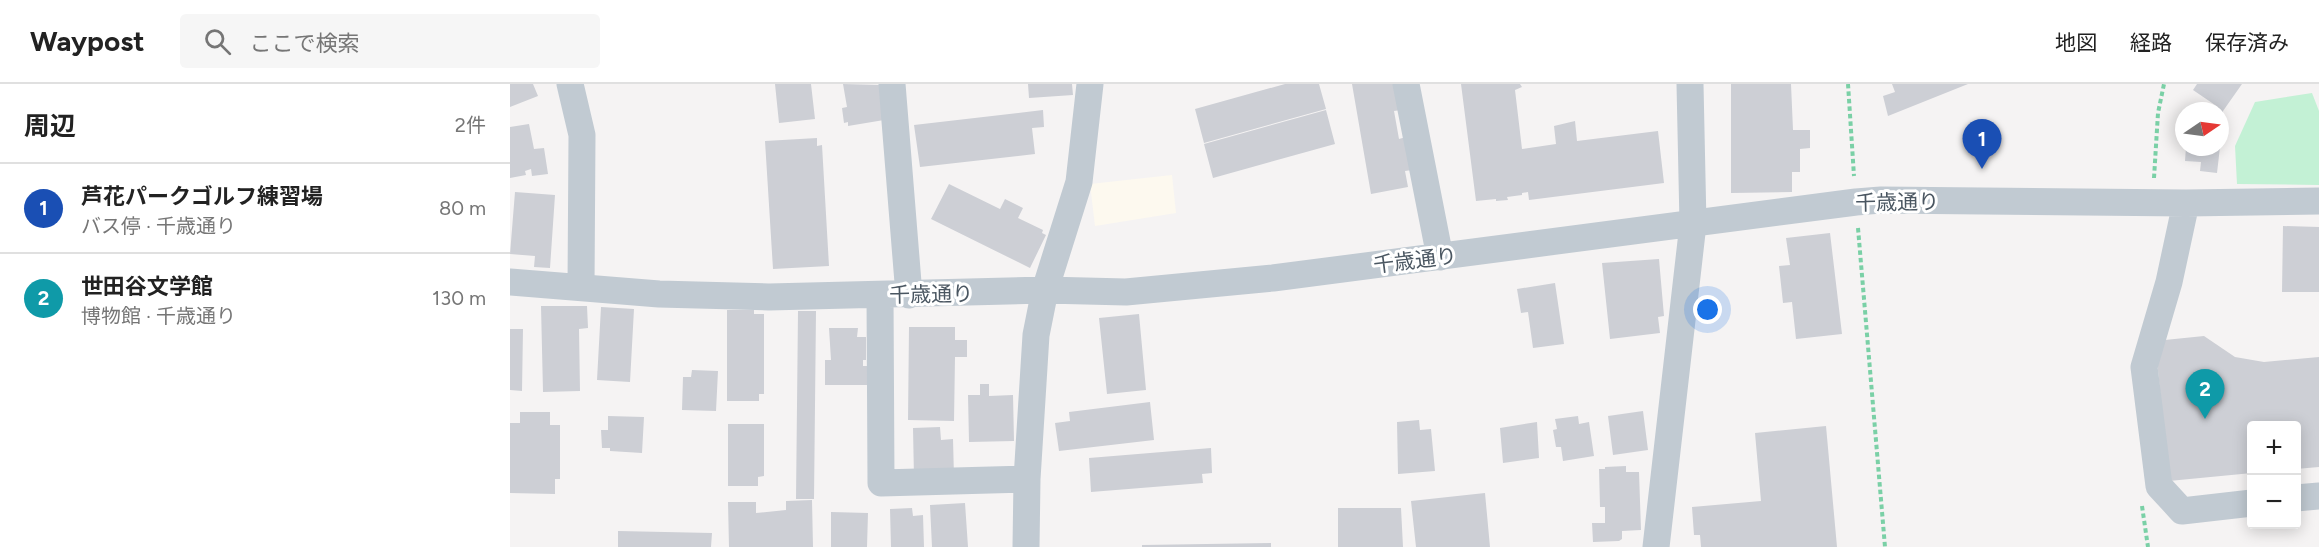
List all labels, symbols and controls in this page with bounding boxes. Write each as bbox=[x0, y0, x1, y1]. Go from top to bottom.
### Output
search box bbox=[180, 14, 600, 68]
text: Waypost bbox=[30, 24, 144, 58]
icon: search bbox=[201, 25, 234, 58]
text: ここで検索 bbox=[249, 30, 359, 57]
text: 地図 bbox=[2055, 30, 2097, 55]
text: 経路 bbox=[2130, 30, 2172, 55]
text: 保存済み bbox=[2205, 30, 2289, 55]
north arrow bbox=[2175, 102, 2229, 156]
text: 周辺 bbox=[24, 110, 76, 142]
text: 2件 bbox=[455, 113, 486, 137]
pin: 1 bbox=[1962, 120, 2002, 169]
text: 芦花パークゴルフ練習場 bbox=[81, 183, 323, 210]
street label: 千歳通り bbox=[1855, 189, 1939, 215]
text: 1 bbox=[39, 196, 48, 220]
text: 80 m bbox=[439, 196, 486, 220]
text: バス停 · 千歳通り bbox=[81, 214, 236, 238]
street label: 千歳通り bbox=[1372, 242, 1458, 278]
text: 世田谷文学館 bbox=[81, 273, 213, 300]
street label: 千歳通り bbox=[889, 281, 973, 307]
text: 2 bbox=[38, 286, 49, 310]
text: 130 m bbox=[432, 286, 486, 310]
your location bbox=[1693, 295, 1722, 324]
text: 博物館 · 千歳通り bbox=[81, 304, 236, 328]
pin: 2 bbox=[2186, 370, 2224, 419]
map controls bbox=[2247, 421, 2301, 529]
button: + bbox=[2247, 421, 2301, 475]
button: − bbox=[2247, 475, 2301, 529]

